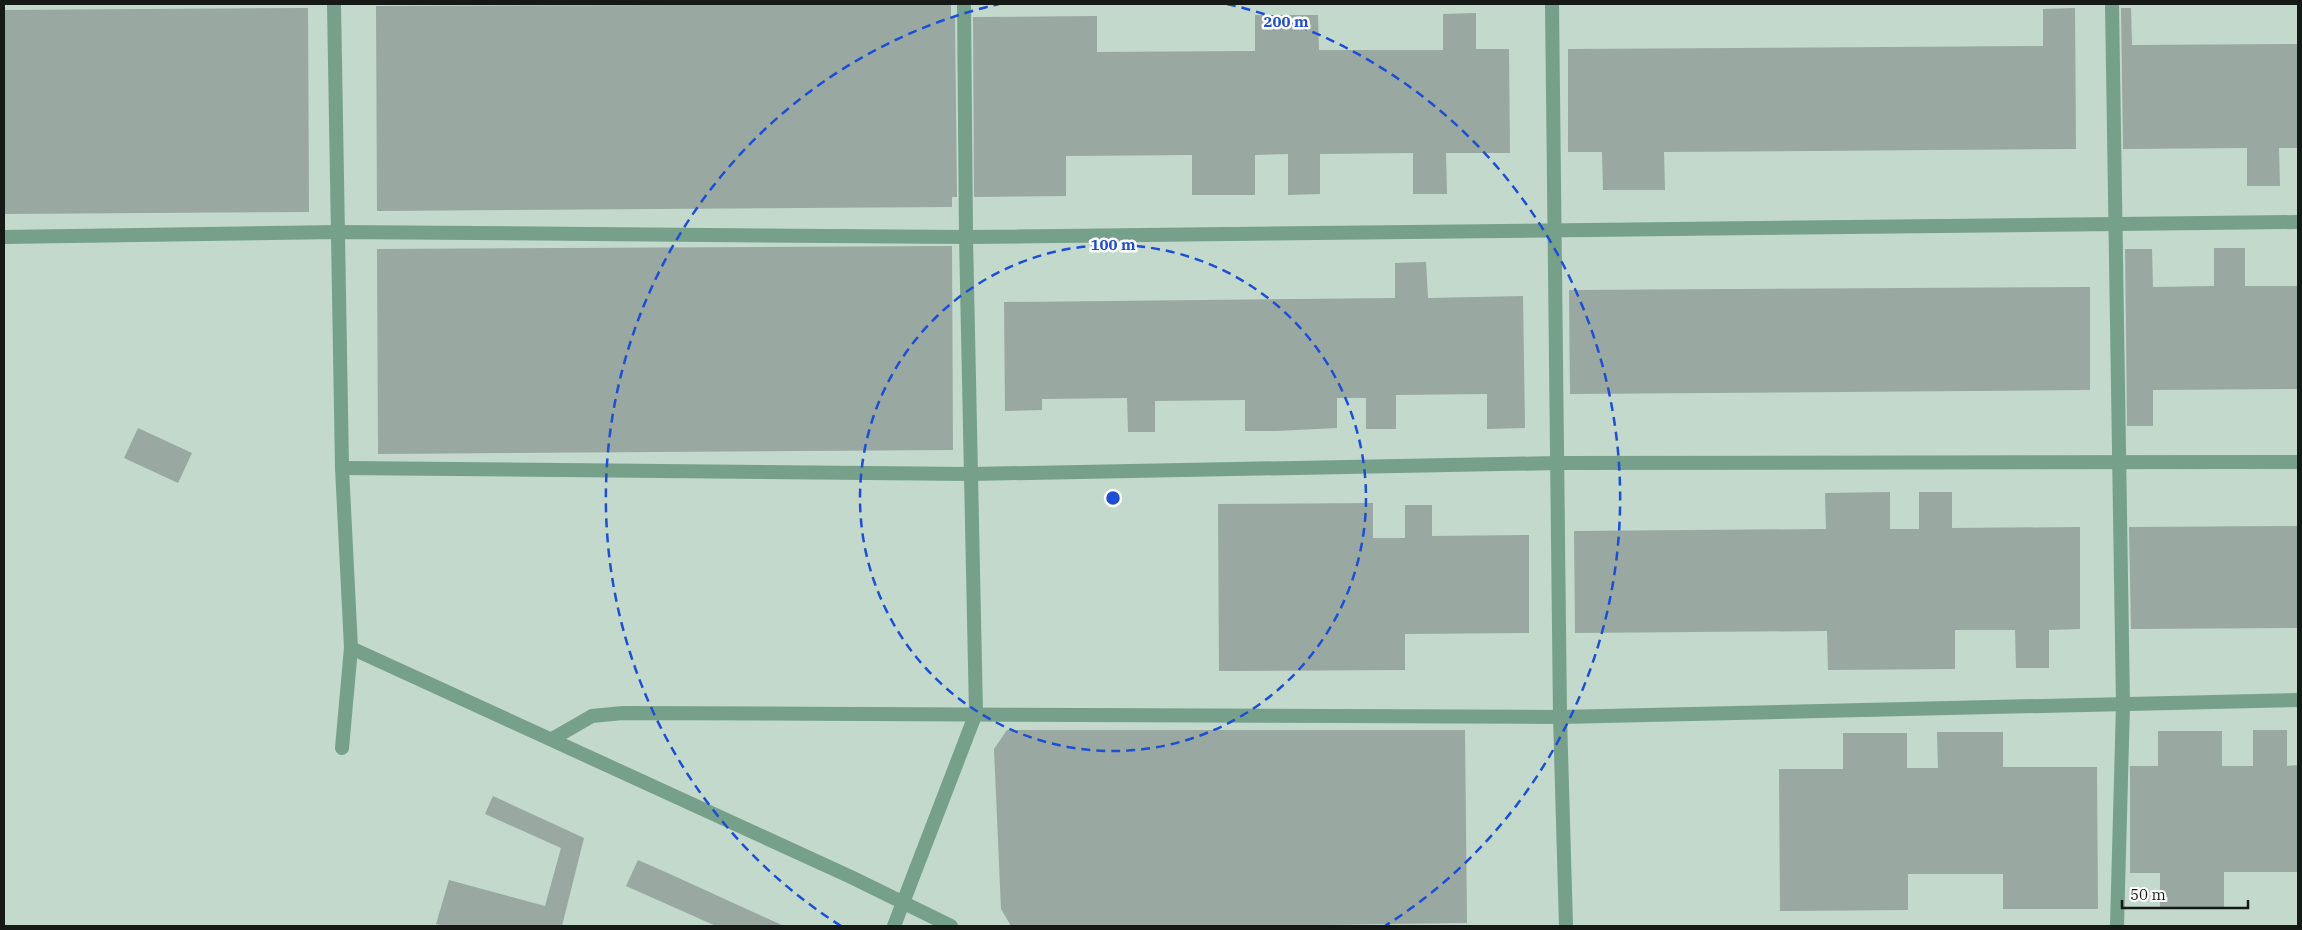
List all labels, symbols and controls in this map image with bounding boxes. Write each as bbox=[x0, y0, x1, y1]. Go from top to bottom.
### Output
text: 200 m bbox=[1263, 12, 1309, 31]
text: 100 m bbox=[1090, 235, 1136, 254]
centre of rings bbox=[1104, 489, 1122, 507]
scale bar bbox=[2122, 878, 2248, 910]
text: 50 m bbox=[2130, 885, 2166, 904]

